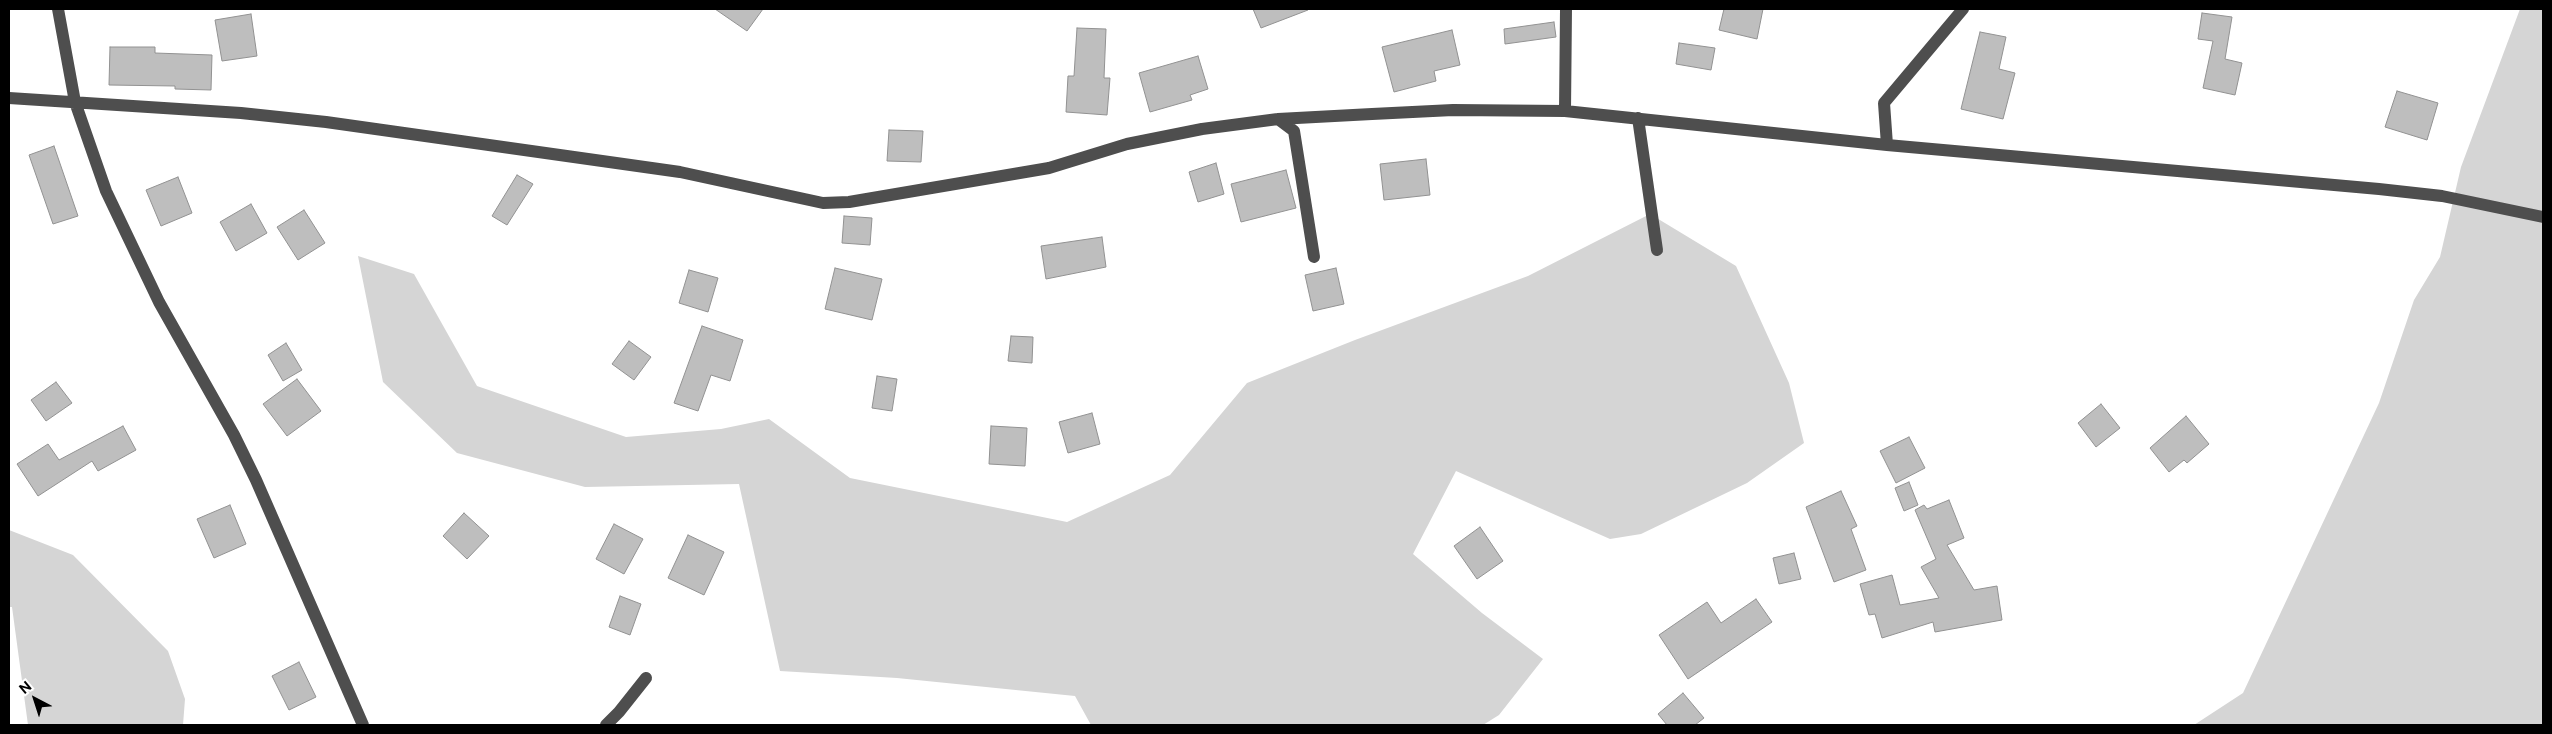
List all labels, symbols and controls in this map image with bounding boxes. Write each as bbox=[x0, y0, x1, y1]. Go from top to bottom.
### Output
north arrow bbox=[10, 674, 60, 724]
text: N bbox=[16, 678, 35, 697]

